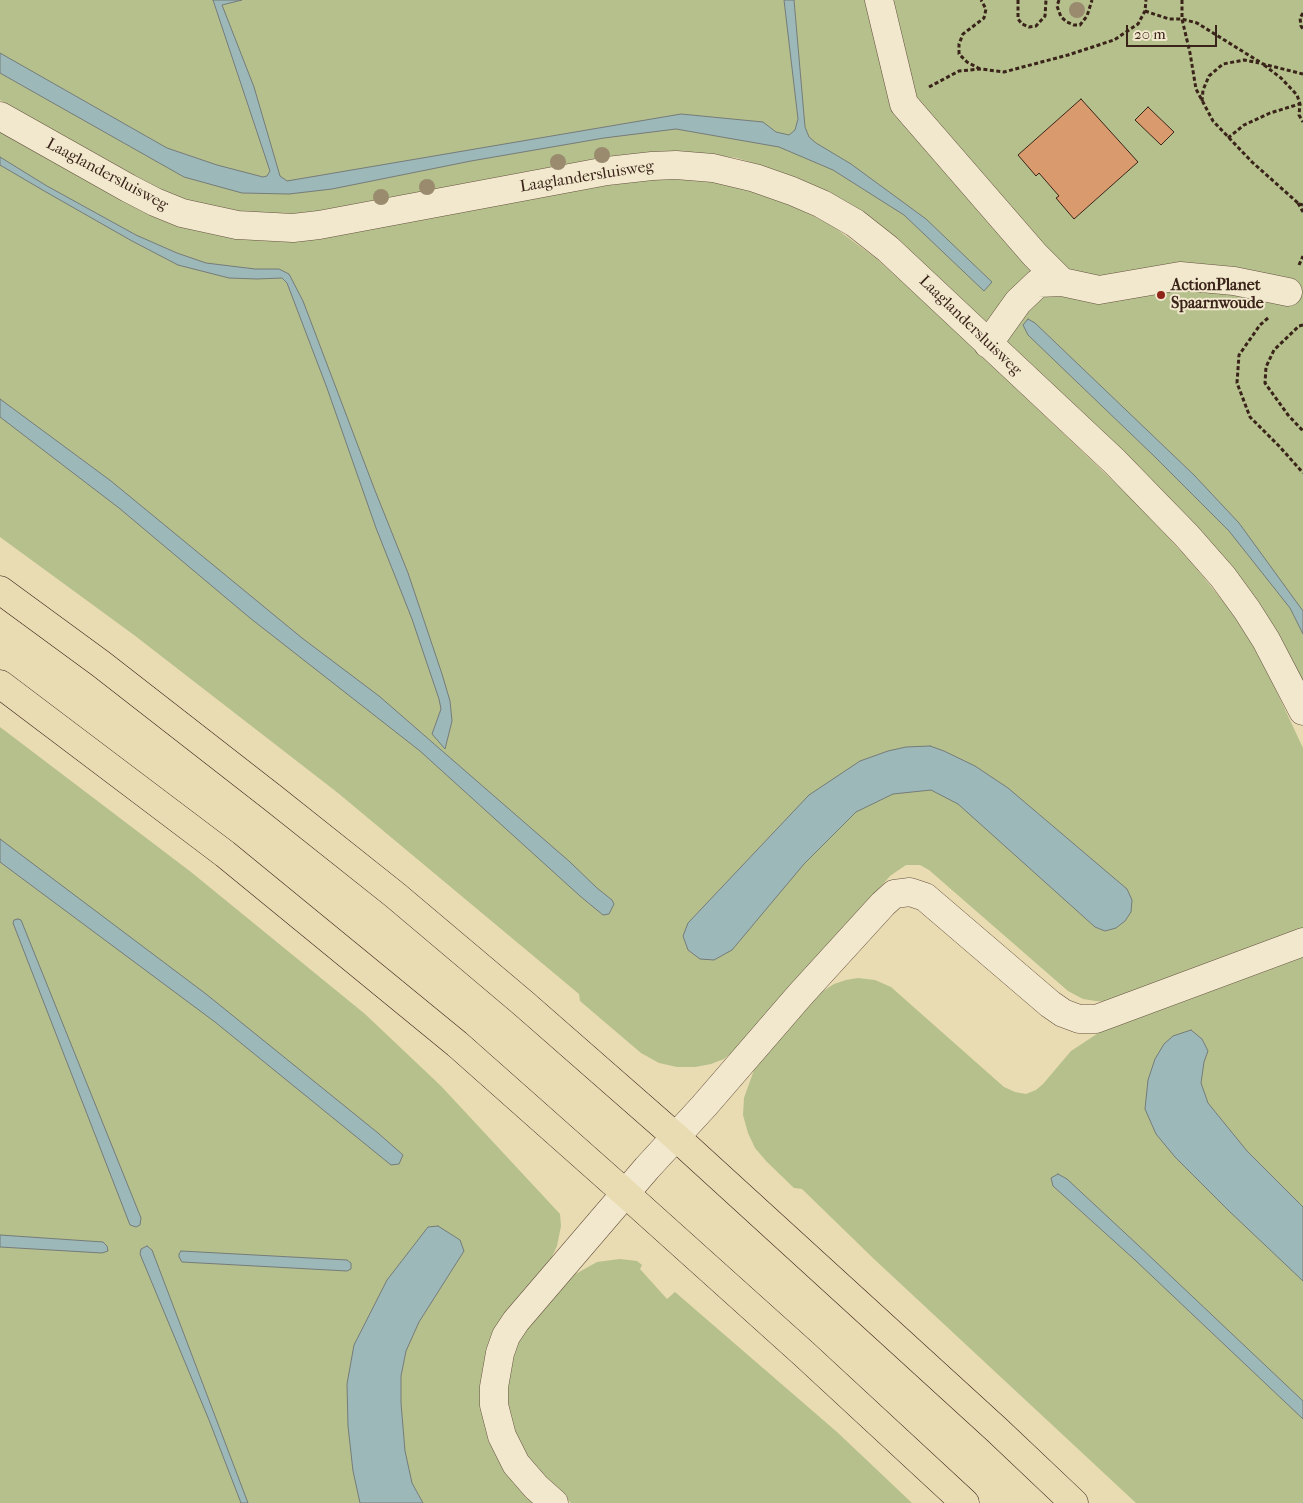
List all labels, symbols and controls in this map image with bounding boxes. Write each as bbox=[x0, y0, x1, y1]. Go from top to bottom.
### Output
scale bar bbox=[1128, 15, 1219, 47]
text: 20 m bbox=[1134, 25, 1166, 43]
street label: Laaglandersluisweg bbox=[43, 135, 171, 215]
street label: Laaglandersluisweg bbox=[519, 157, 655, 197]
street label: Laaglandersluisweg bbox=[915, 272, 1025, 380]
place label: ActionPlanet Spaarnwoude bbox=[1171, 276, 1264, 314]
marker: ActionPlanet Spaarnwoude bbox=[1155, 289, 1167, 301]

